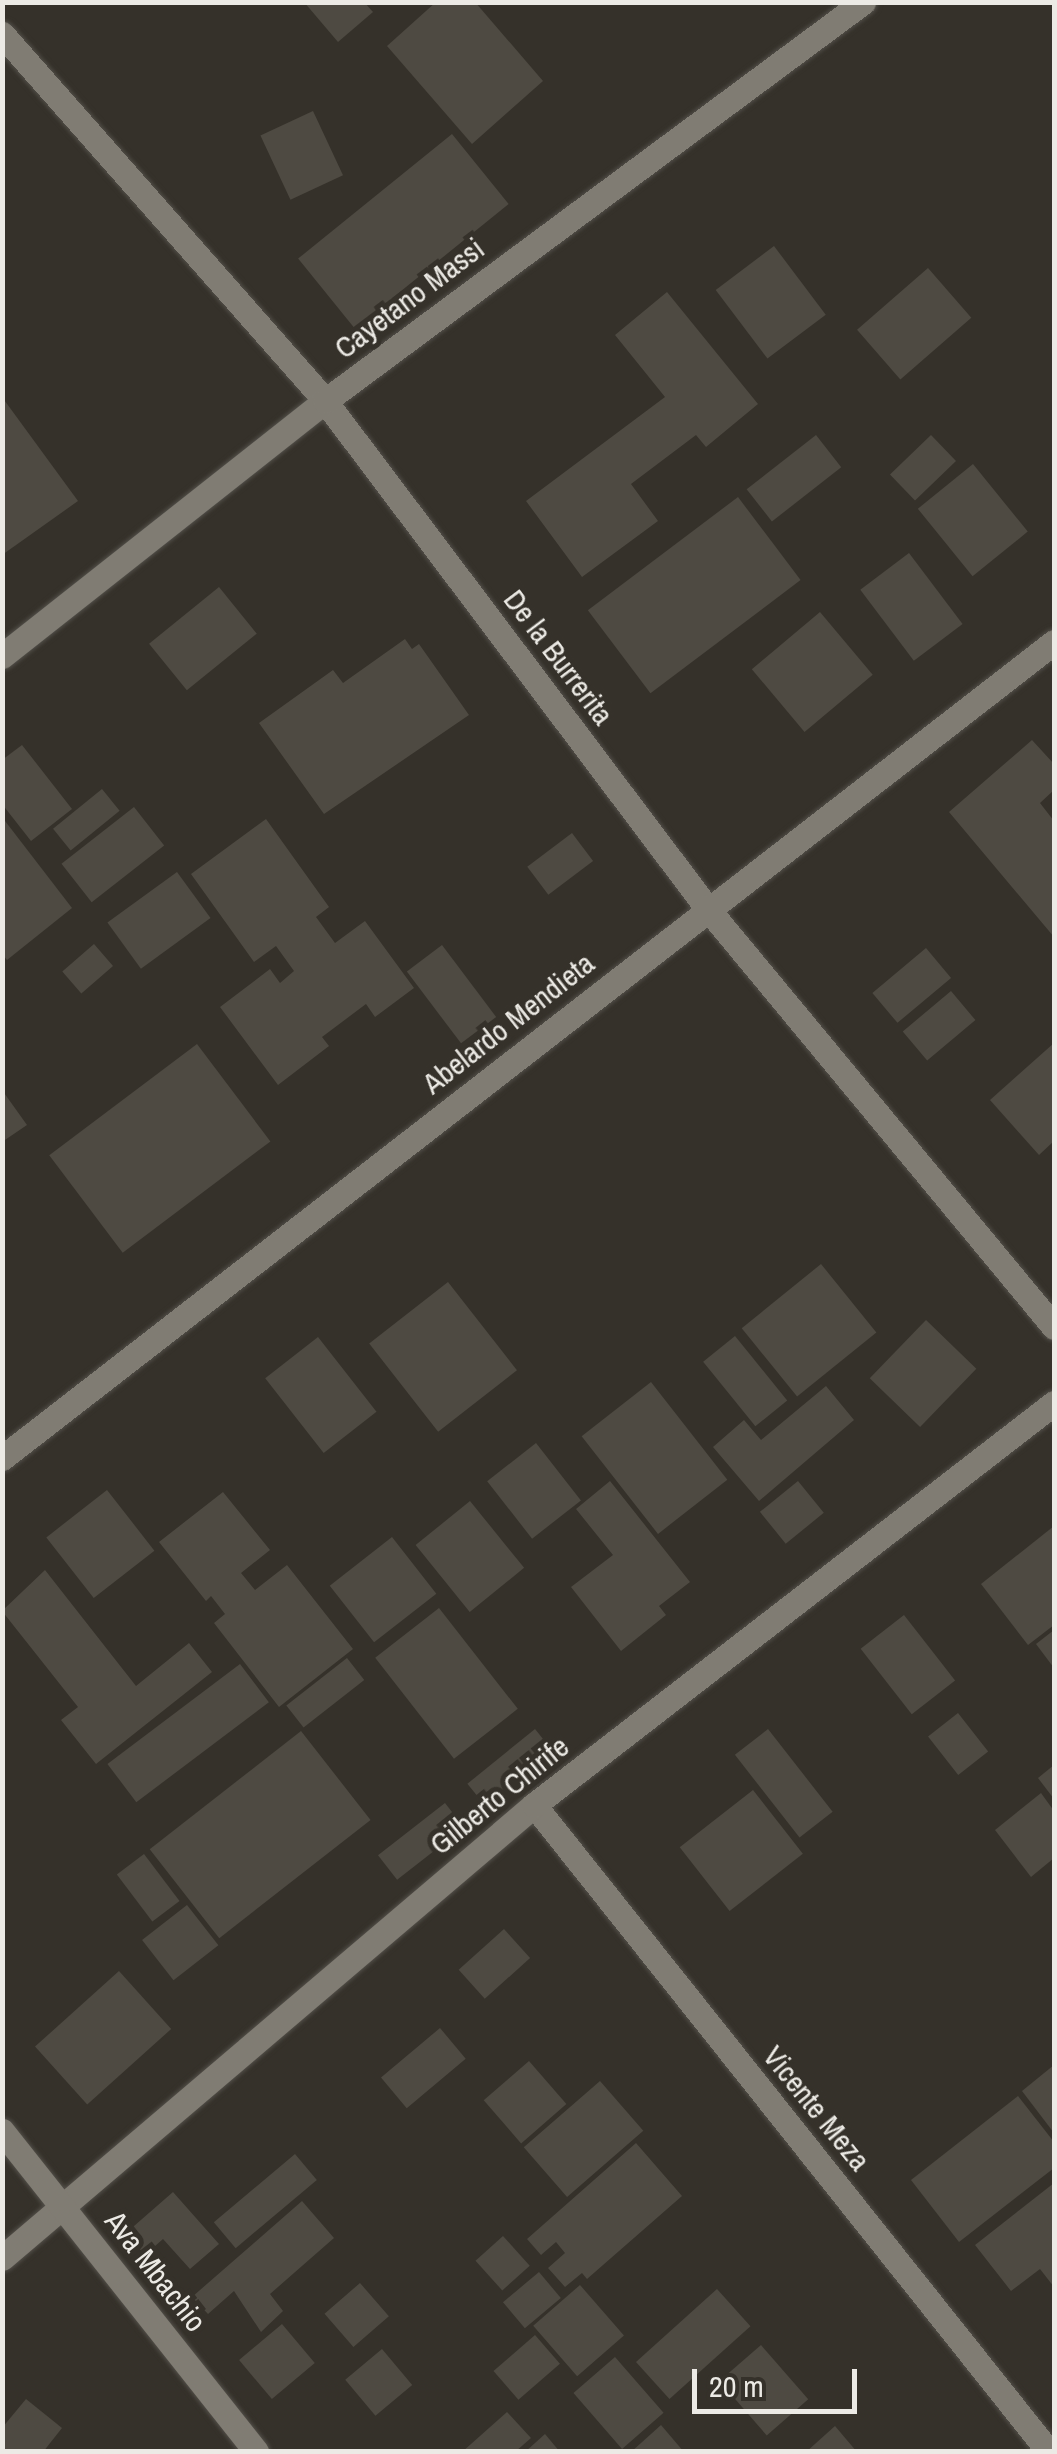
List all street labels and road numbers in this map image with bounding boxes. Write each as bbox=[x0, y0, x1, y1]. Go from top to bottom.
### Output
street label: Cayetano Massi bbox=[327, 230, 491, 366]
street label: De la Burrerita bbox=[496, 582, 622, 732]
street label: Abelardo Mendieta bbox=[415, 945, 601, 1101]
street label: Gilberto Chirife bbox=[422, 1728, 576, 1862]
street label: Vicente Meza bbox=[756, 2038, 878, 2178]
street label: Ava Mbachio bbox=[98, 2204, 214, 2338]

